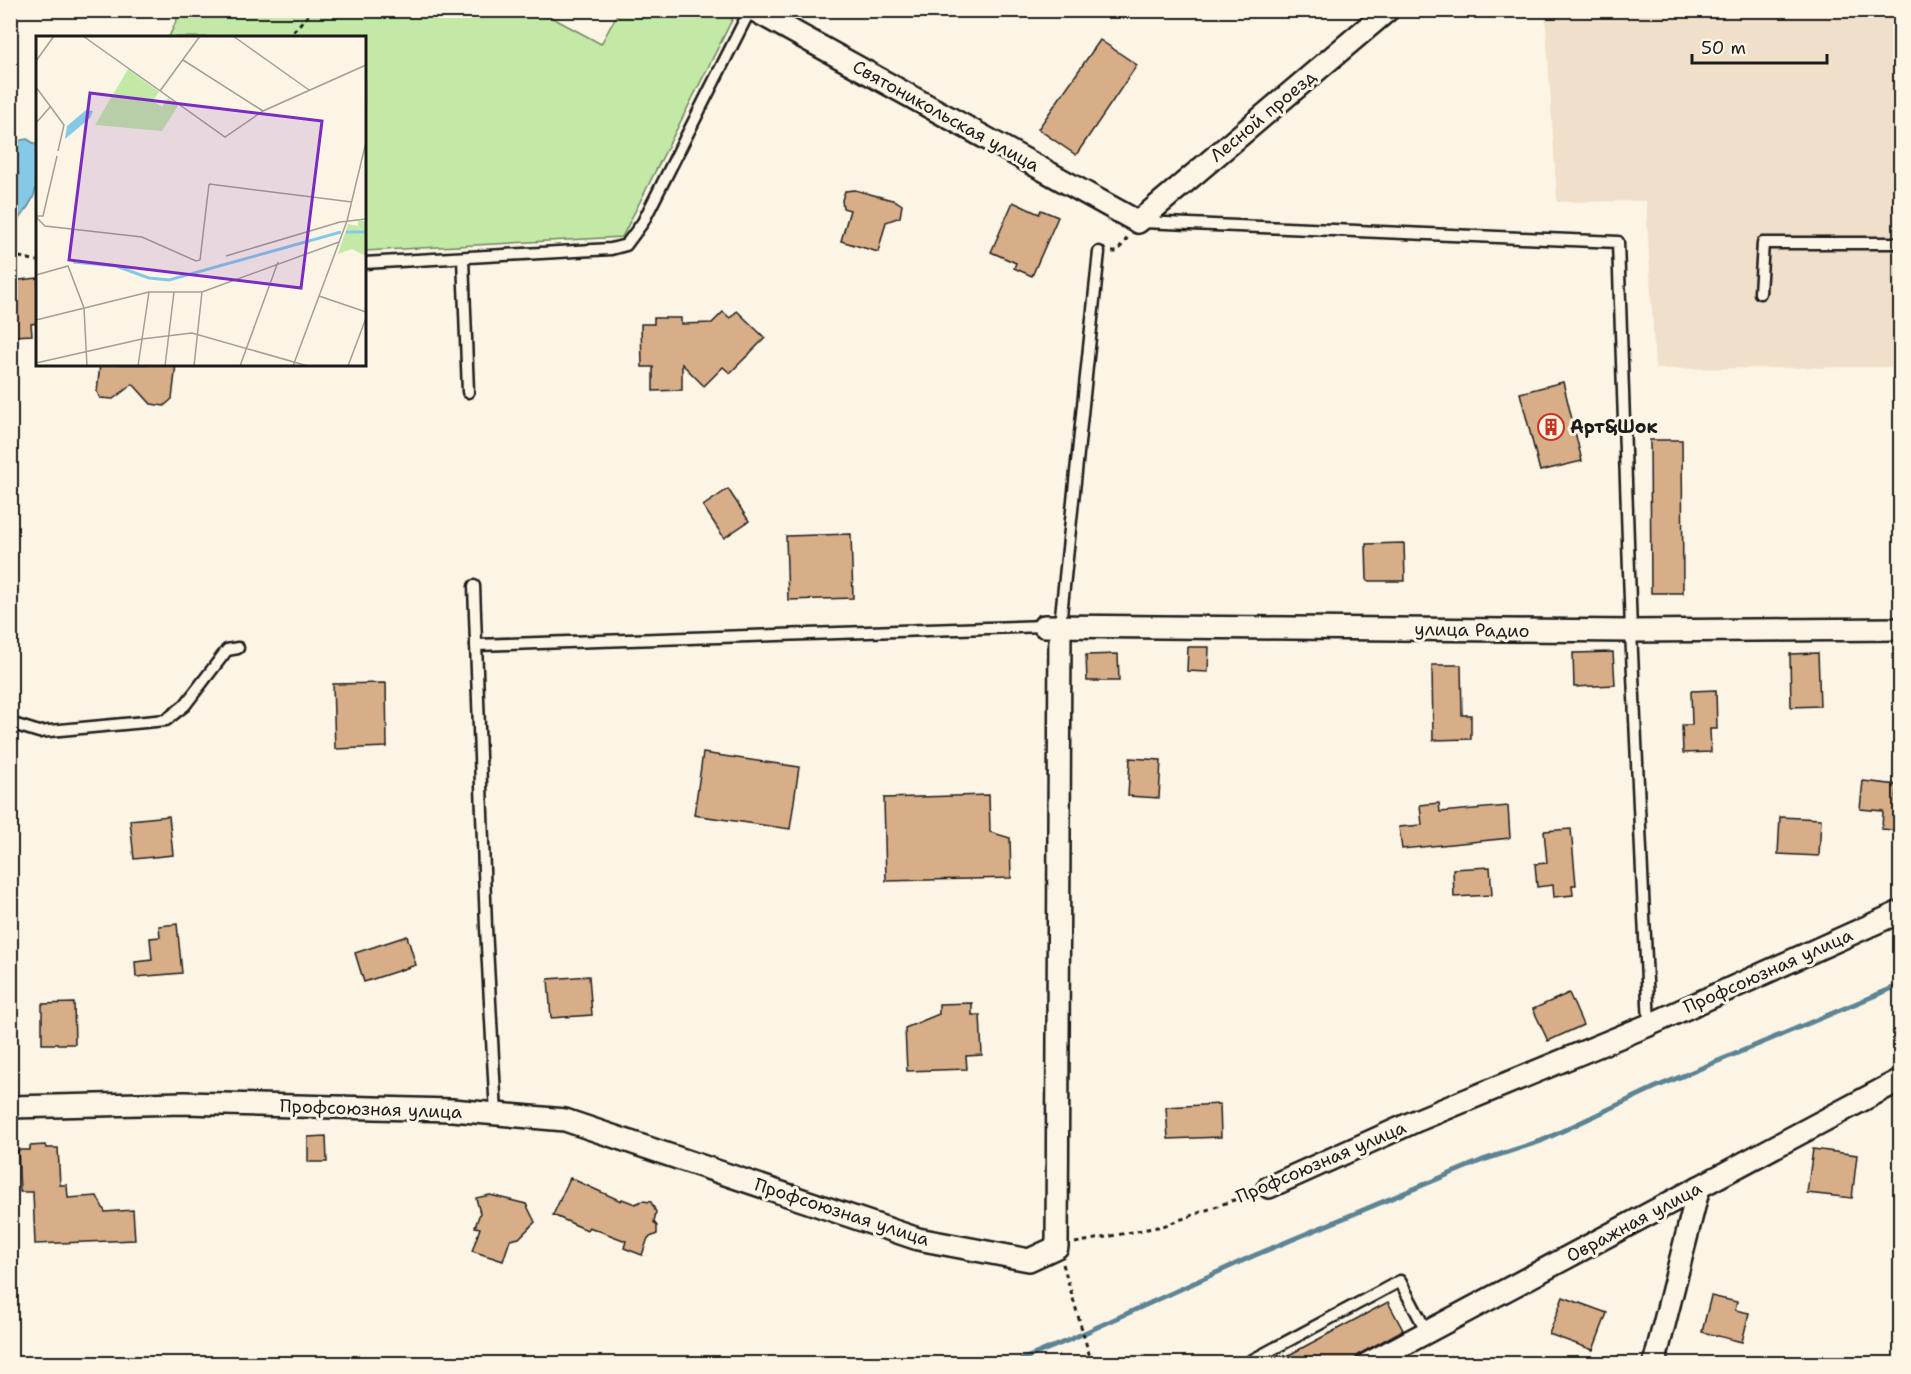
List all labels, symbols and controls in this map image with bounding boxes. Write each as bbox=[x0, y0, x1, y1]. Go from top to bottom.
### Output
scale bar bbox=[1692, 27, 1827, 65]
inset map bbox=[36, 36, 366, 366]
text: 50 m bbox=[1701, 36, 1746, 60]
street label: Святоникольская улица bbox=[848, 55, 1044, 177]
street label: Лесной проезд bbox=[1205, 64, 1322, 167]
building icon: Арт&Шок bbox=[1536, 412, 1566, 442]
place label: Арт&Шок bbox=[1570, 415, 1658, 439]
street label: улица Радио bbox=[1414, 617, 1530, 643]
street label: Профсоюзная улица bbox=[1680, 923, 1856, 1019]
street label: Профсоюзная улица bbox=[279, 1094, 463, 1124]
street label: Профсоюзная улица bbox=[1232, 1115, 1410, 1209]
street label: Профсоюзная улица bbox=[751, 1172, 933, 1252]
street label: Овражная улица bbox=[1562, 1176, 1706, 1268]

